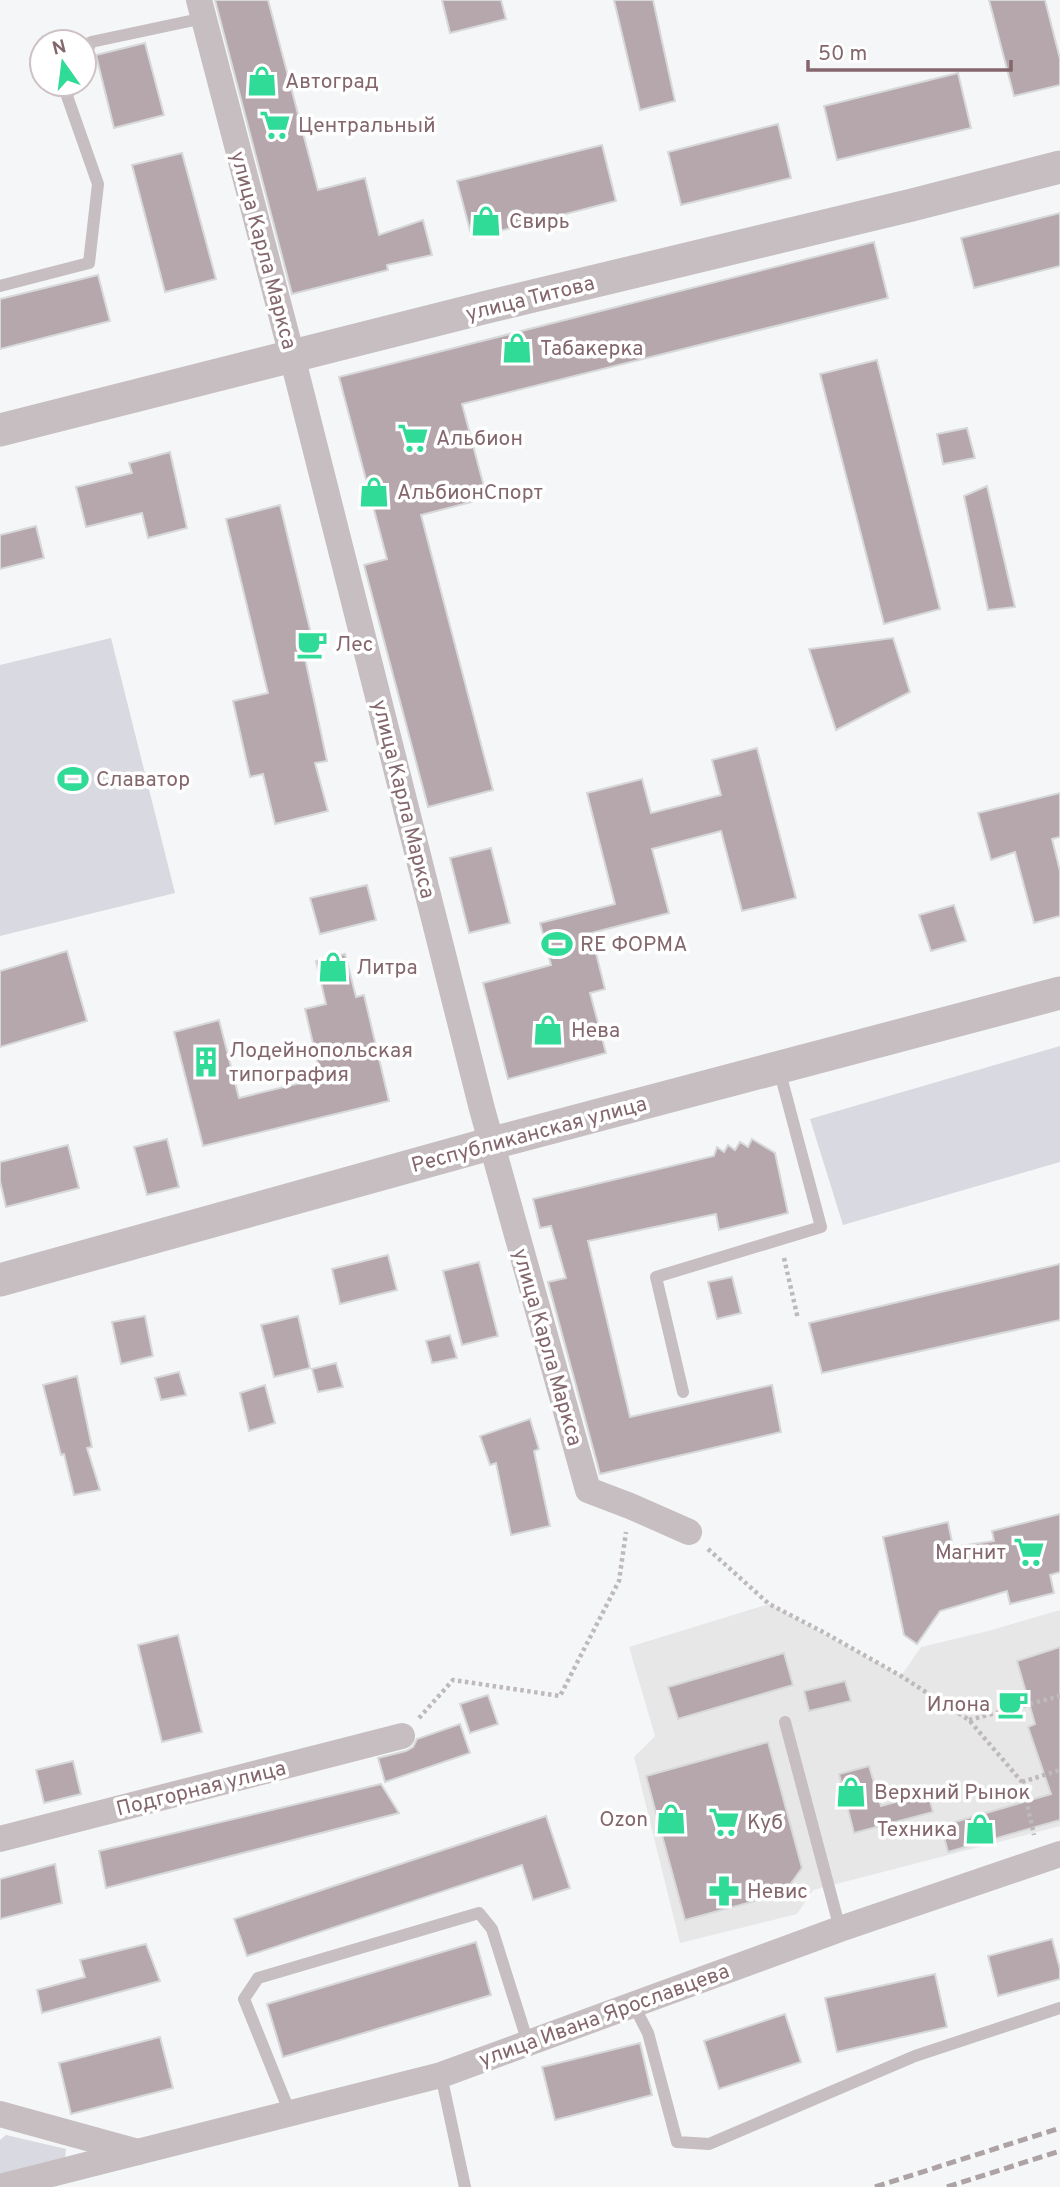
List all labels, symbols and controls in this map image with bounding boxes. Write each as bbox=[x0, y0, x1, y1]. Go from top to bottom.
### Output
north arrow bbox=[28, 28, 98, 98]
scale bar bbox=[808, 28, 1011, 72]
text: N bbox=[50, 35, 69, 62]
text: 50 m bbox=[818, 41, 867, 68]
shop icon: Автоград bbox=[245, 64, 279, 98]
place label: Автоград bbox=[285, 69, 379, 96]
supermarket icon: Центральный bbox=[258, 108, 292, 142]
place label: Центральный bbox=[298, 113, 436, 140]
street label: улица Карла Маркса bbox=[223, 148, 302, 352]
shop icon: Свирь bbox=[469, 204, 503, 238]
place label: Свирь bbox=[509, 209, 570, 236]
street label: улица Титова bbox=[463, 270, 598, 328]
shop icon: Табакерка bbox=[500, 331, 534, 365]
place label: Табакерка bbox=[540, 336, 643, 363]
supermarket icon: Альбион bbox=[396, 421, 430, 455]
place label: Альбион bbox=[436, 426, 523, 453]
shop icon: АльбионСпорт bbox=[357, 475, 391, 509]
place label: АльбионСпорт bbox=[397, 480, 543, 507]
cafe icon: Лес bbox=[295, 627, 329, 661]
place label: Лес bbox=[335, 632, 373, 659]
street label: улица Карла Маркса bbox=[365, 697, 440, 902]
sports icon: Славатор bbox=[56, 762, 90, 796]
place label: Славатор bbox=[96, 767, 190, 794]
sports icon: RE ФОРМА bbox=[540, 927, 574, 961]
place label: RE ФОРМА bbox=[580, 932, 687, 959]
shop icon: Литра bbox=[316, 950, 350, 984]
place label: Литра bbox=[356, 955, 417, 982]
shop icon: Нева bbox=[531, 1013, 565, 1047]
place label: Нева bbox=[571, 1018, 620, 1045]
place label: Лодейнопольская типография bbox=[229, 1038, 413, 1089]
building icon: Лодейнопольская типография bbox=[189, 1045, 223, 1079]
street label: Республиканская улица bbox=[409, 1091, 650, 1180]
street label: улица Карла Маркса bbox=[505, 1246, 588, 1449]
supermarket icon: Магнит bbox=[1012, 1535, 1046, 1569]
place label: Магнит bbox=[935, 1540, 1006, 1567]
cafe icon: Илона bbox=[996, 1687, 1030, 1721]
place label: Илона bbox=[927, 1692, 990, 1719]
street label: Подгорная улица bbox=[114, 1755, 289, 1824]
shop icon: Верхний Рынок bbox=[834, 1775, 868, 1809]
place label: Верхний Рынок bbox=[874, 1780, 1030, 1807]
shop icon: Ozon bbox=[654, 1802, 688, 1836]
supermarket icon: Куб bbox=[707, 1805, 741, 1839]
place label: Ozon bbox=[599, 1807, 648, 1834]
place label: Куб bbox=[747, 1810, 783, 1837]
shop icon: Техника bbox=[963, 1812, 997, 1846]
place label: Техника bbox=[877, 1817, 957, 1844]
pharmacy icon: Невис bbox=[707, 1874, 741, 1908]
place label: Невис bbox=[747, 1879, 808, 1906]
street label: улица Ивана Ярославцева bbox=[476, 1958, 733, 2074]

